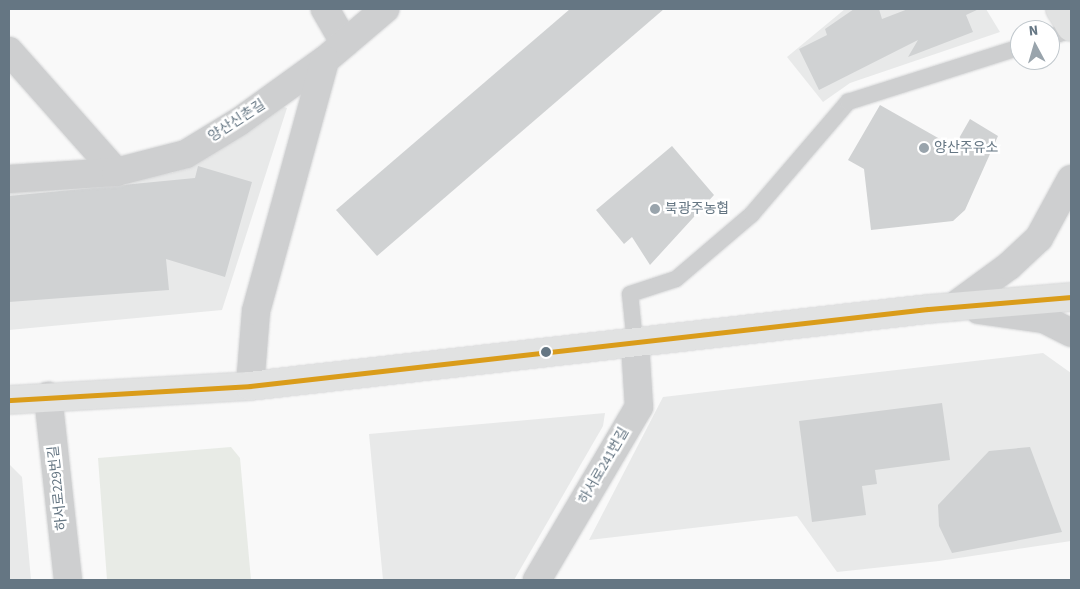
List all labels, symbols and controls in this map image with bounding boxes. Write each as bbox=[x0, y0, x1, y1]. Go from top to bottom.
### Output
north arrow bbox=[1010, 20, 1060, 70]
text: N bbox=[1028, 21, 1039, 42]
street label: 양산신촌길 bbox=[205, 96, 269, 146]
place label: 양산주유소 bbox=[934, 140, 998, 156]
marker: 양산주유소 bbox=[918, 142, 930, 154]
place label: 북광주농협 bbox=[665, 201, 729, 217]
marker: 북광주농협 bbox=[649, 203, 661, 215]
unlabelled marker bbox=[541, 347, 551, 357]
street label: 하서로241번길 bbox=[575, 425, 633, 507]
street label: 하서로229번길 bbox=[45, 445, 71, 531]

